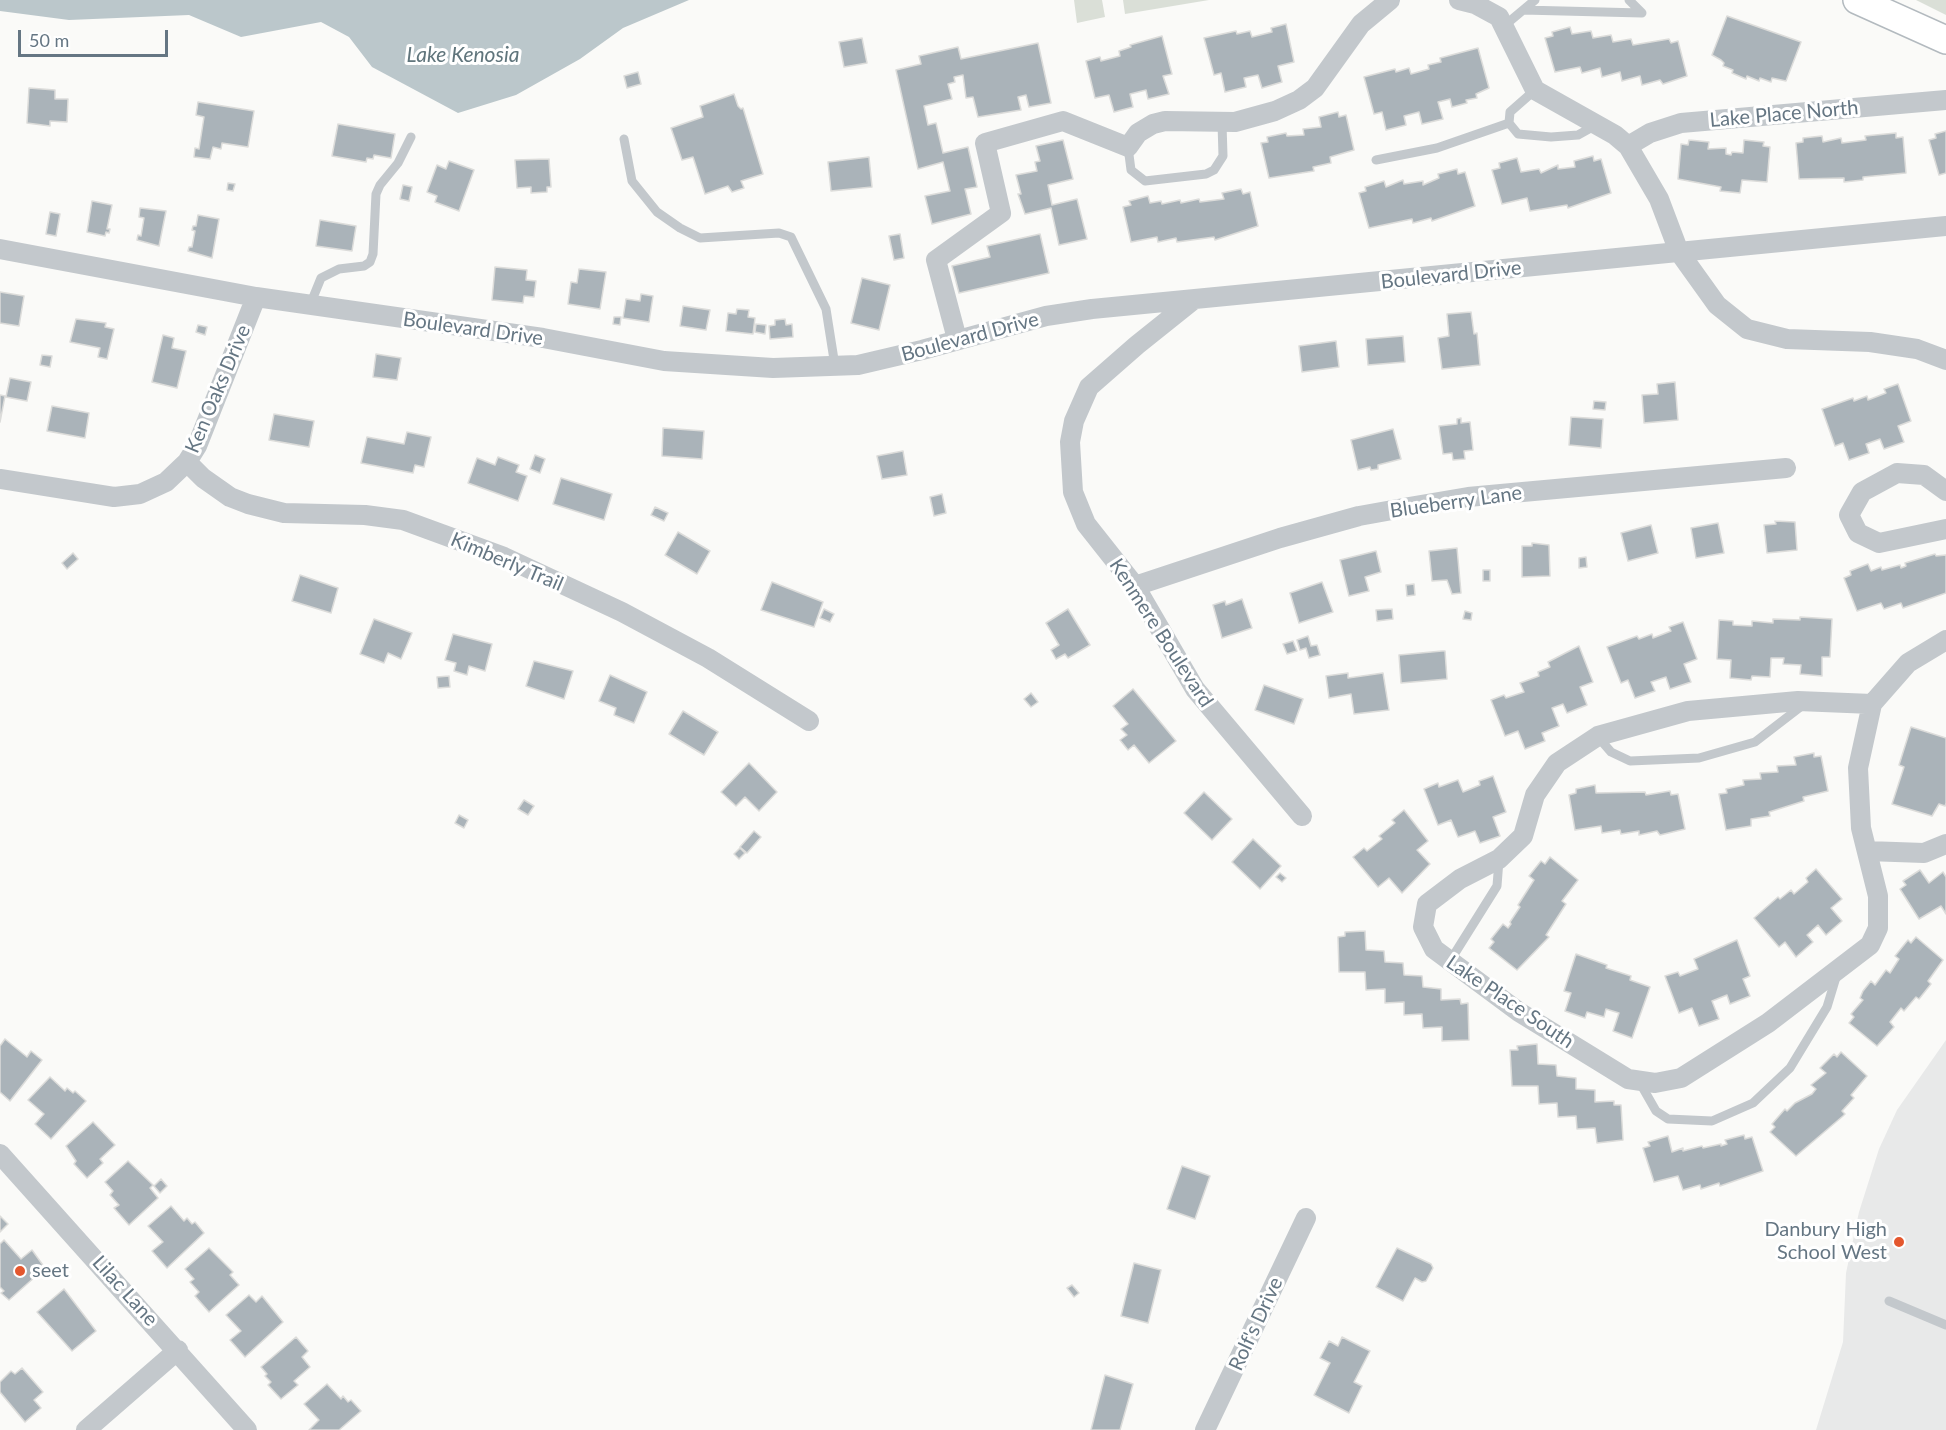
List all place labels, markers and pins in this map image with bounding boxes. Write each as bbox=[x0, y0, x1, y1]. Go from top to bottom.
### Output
place label: Danbury High School West bbox=[1764, 1218, 1887, 1265]
marker: Danbury High School West bbox=[1892, 1235, 1906, 1249]
place label: seet bbox=[32, 1259, 69, 1283]
marker: seet bbox=[13, 1264, 27, 1278]

